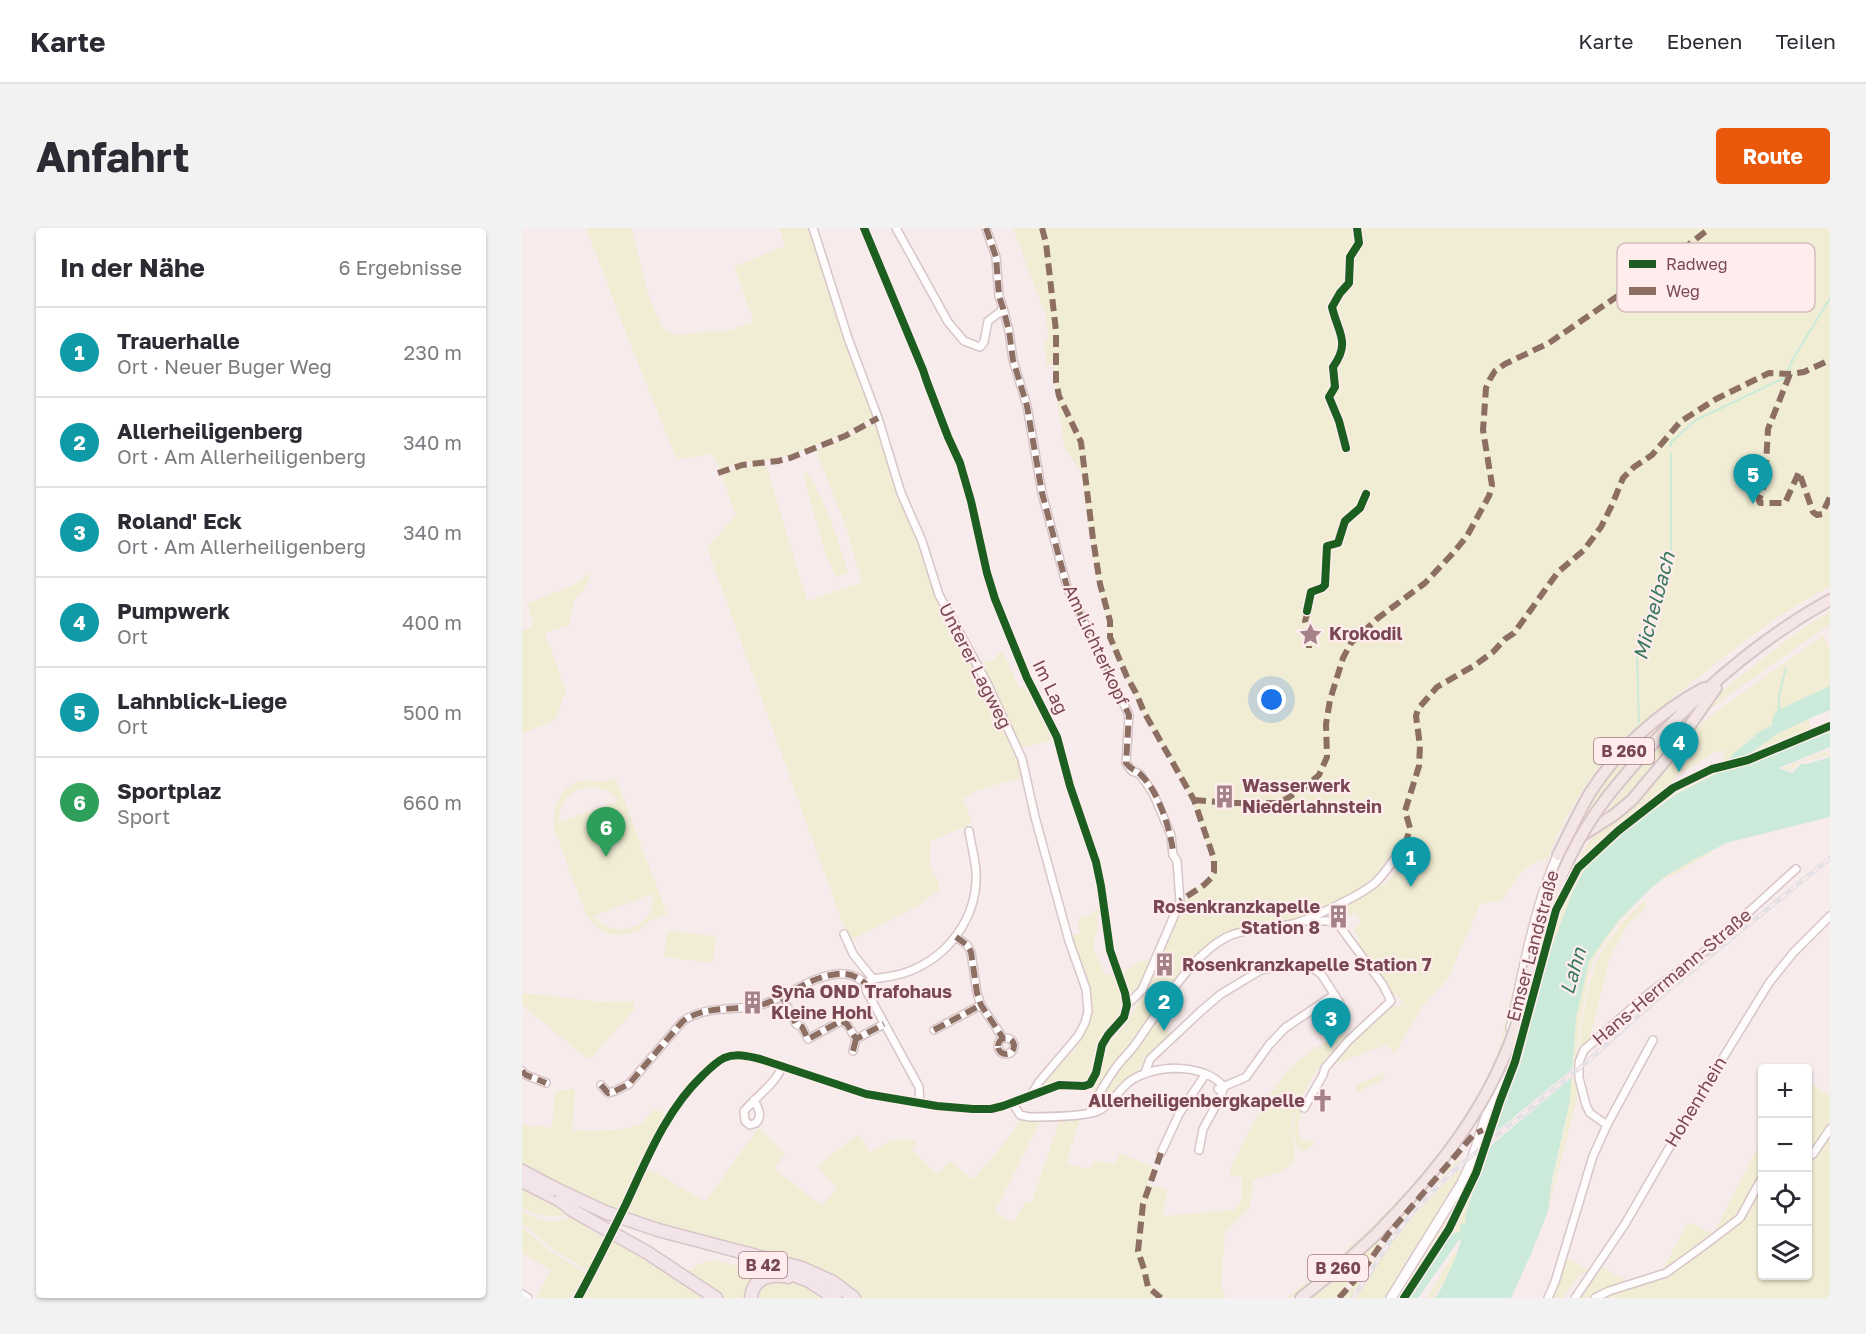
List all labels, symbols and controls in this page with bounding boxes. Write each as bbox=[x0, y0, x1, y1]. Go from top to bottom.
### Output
text: Karte bbox=[30, 25, 105, 58]
text: Karte bbox=[1578, 28, 1634, 54]
text: Ebenen bbox=[1667, 28, 1742, 54]
text: Teilen bbox=[1775, 28, 1836, 54]
button: Route bbox=[1716, 128, 1830, 184]
text: Anfahrt bbox=[36, 131, 190, 181]
legend bbox=[1617, 243, 1815, 312]
text: In der Nähe bbox=[60, 252, 205, 283]
text: Radweg bbox=[1666, 254, 1728, 274]
text: 6 Ergebnisse bbox=[338, 255, 462, 279]
text: Weg bbox=[1666, 281, 1700, 301]
text: Trauerhalle bbox=[117, 327, 240, 354]
text: 1 bbox=[74, 340, 85, 364]
text: 230 m bbox=[404, 340, 462, 364]
text: Ort · Neuer Buger Weg bbox=[117, 354, 332, 378]
text: Allerheiligenberg bbox=[117, 417, 302, 444]
text: 2 bbox=[73, 430, 86, 454]
text: 340 m bbox=[403, 430, 462, 454]
text: Ort · Am Allerheiligenberg bbox=[117, 444, 366, 468]
pin: 5 bbox=[1734, 454, 1772, 504]
text: Roland' Eck bbox=[117, 507, 242, 534]
text: 3 bbox=[73, 520, 86, 544]
text: 340 m bbox=[403, 520, 462, 544]
text: Ort · Am Allerheiligenberg bbox=[117, 534, 366, 558]
water label: Michelbach bbox=[1627, 549, 1679, 662]
street label: Am Lichterkopf bbox=[1059, 581, 1135, 709]
text: Pumpwerk bbox=[117, 597, 230, 624]
street label: Unterer Lagweg bbox=[935, 599, 1017, 732]
text: 4 bbox=[73, 610, 86, 634]
text: 400 m bbox=[402, 610, 462, 634]
place icon: Krokodil bbox=[1298, 621, 1324, 647]
place label: Krokodil bbox=[1329, 622, 1403, 644]
text: Ort bbox=[117, 624, 148, 648]
street label: Im Lag bbox=[1028, 656, 1073, 717]
your location bbox=[1257, 685, 1286, 714]
text: Lahnblick-Liege bbox=[117, 687, 287, 714]
text: 5 bbox=[73, 700, 86, 724]
text: 500 m bbox=[403, 700, 462, 724]
text: Ort bbox=[117, 714, 148, 738]
pin: 4 bbox=[1660, 722, 1698, 772]
road number: B 260 bbox=[1594, 738, 1654, 764]
place label: Wasserwerk Niederlahnstein bbox=[1242, 774, 1382, 817]
text: Sportplaz bbox=[117, 777, 221, 804]
building icon: Wasserwerk Niederlahnstein bbox=[1211, 783, 1237, 809]
text: 6 bbox=[73, 790, 86, 814]
text: 660 m bbox=[403, 790, 462, 814]
text: Sport bbox=[117, 804, 170, 828]
pin: 6 bbox=[586, 808, 626, 857]
pin: 1 bbox=[1392, 838, 1430, 887]
street label: Emser Landstraße bbox=[1501, 868, 1563, 1024]
place label: Rosenkranzkapelle Station 8 bbox=[1153, 895, 1320, 938]
street label: Hans-Herrmann-Straße bbox=[1587, 903, 1755, 1049]
building icon: Rosenkranzkapelle Station 8 bbox=[1325, 904, 1351, 930]
water label: Lahn bbox=[1554, 944, 1590, 997]
building icon: Rosenkranzkapelle Station 7 bbox=[1151, 952, 1177, 978]
place label: Rosenkranzkapelle Station 7 bbox=[1182, 953, 1432, 975]
place label: Syna OND Trafohaus Kleine Hohl bbox=[771, 980, 952, 1023]
pin: 2 bbox=[1144, 982, 1184, 1031]
building icon: Syna OND Trafohaus Kleine Hohl bbox=[740, 989, 766, 1015]
pin: 3 bbox=[1312, 998, 1350, 1048]
street label: Hohenrhein bbox=[1660, 1052, 1731, 1151]
map controls bbox=[1758, 1064, 1812, 1280]
button: + bbox=[1758, 1064, 1812, 1118]
church icon: Allerheiligenbergkapelle bbox=[1310, 1088, 1336, 1114]
place label: Allerheiligenbergkapelle bbox=[1088, 1089, 1305, 1111]
button: − bbox=[1758, 1118, 1812, 1172]
button: locate bbox=[1758, 1172, 1812, 1226]
button: layers bbox=[1758, 1226, 1812, 1280]
road number: B 42 bbox=[739, 1252, 787, 1278]
road number: B 260 bbox=[1308, 1255, 1368, 1281]

